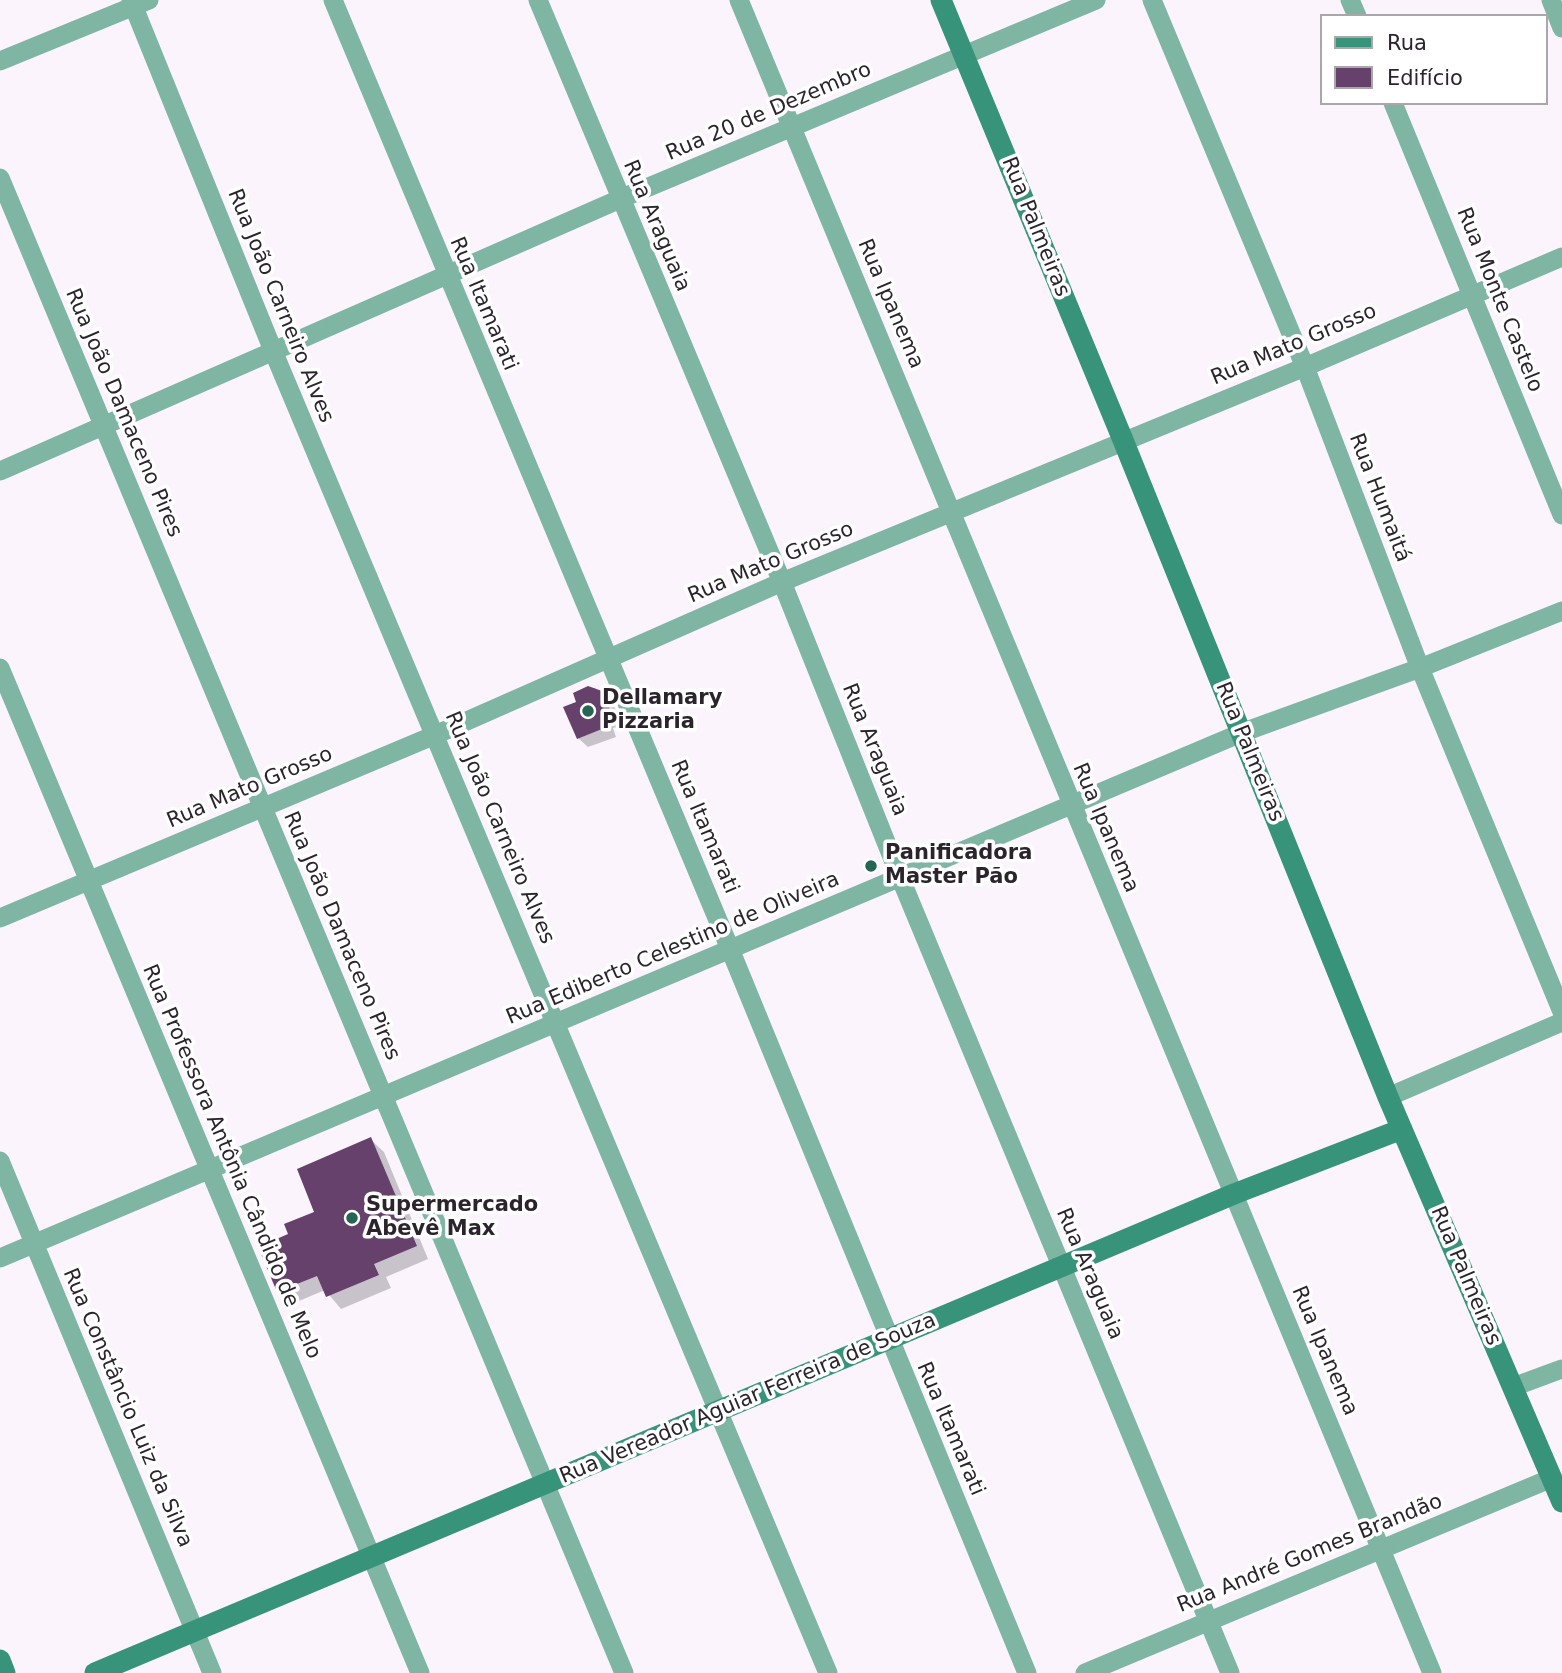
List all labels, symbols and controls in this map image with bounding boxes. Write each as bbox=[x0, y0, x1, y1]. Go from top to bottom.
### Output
legend bbox=[1320, 14, 1548, 105]
text: Rua bbox=[1387, 31, 1427, 55]
street label: Rua 20 de Dezembro bbox=[663, 57, 875, 167]
text: Edifício bbox=[1387, 66, 1463, 90]
street label: Rua Palmeiras bbox=[995, 153, 1075, 301]
street label: Rua Araguaia bbox=[617, 156, 695, 296]
street label: Rua João Carneiro Alves bbox=[221, 185, 339, 427]
street label: Rua Monte Castelo bbox=[1450, 204, 1548, 396]
street label: Rua Itamarati bbox=[444, 233, 522, 375]
street label: Rua Ipanema bbox=[851, 235, 929, 373]
street label: Rua João Damaceno Pires bbox=[59, 285, 187, 541]
street label: Rua Mato Grosso bbox=[1207, 299, 1381, 391]
street label: Rua Humaitá bbox=[1343, 430, 1415, 566]
street label: Rua Mato Grosso bbox=[684, 517, 858, 609]
street label: Rua Palmeiras bbox=[1209, 678, 1289, 826]
street label: Rua Araguaia bbox=[836, 680, 912, 820]
place label: Dellamary Pizzaria bbox=[602, 686, 722, 736]
marker: Dellamary Pizzaria bbox=[580, 703, 596, 719]
street label: Rua João Carneiro Alves bbox=[439, 708, 559, 948]
street label: Rua Mato Grosso bbox=[163, 742, 337, 834]
street label: Rua Itamarati bbox=[665, 756, 743, 898]
street label: Rua Ipanema bbox=[1066, 759, 1144, 897]
street label: Rua João Damaceno Pires bbox=[277, 808, 405, 1064]
place label: Panificadora Master Pão bbox=[885, 841, 1032, 891]
marker: Panificadora Master Pão bbox=[863, 858, 879, 874]
street label: Rua Ediberto Celestino de Oliveira bbox=[503, 867, 843, 1031]
street label: Rua Professora Antônia Cândido de Melo bbox=[136, 961, 326, 1363]
place label: Supermercado Abevê Max bbox=[366, 1193, 538, 1243]
street label: Rua Palmeiras bbox=[1424, 1203, 1506, 1349]
street label: Rua Araguaia bbox=[1050, 1204, 1128, 1344]
marker: Supermercado Abevê Max bbox=[344, 1210, 360, 1226]
street label: Rua Constâncio Luiz da Silva bbox=[57, 1265, 197, 1551]
street label: Rua Ipanema bbox=[1285, 1282, 1363, 1420]
street label: Rua Vereador Aguiar Ferreira de Souza bbox=[556, 1308, 940, 1490]
street label: Rua Itamarati bbox=[911, 1358, 989, 1500]
street label: Rua André Gomes Brandão bbox=[1174, 1489, 1446, 1619]

